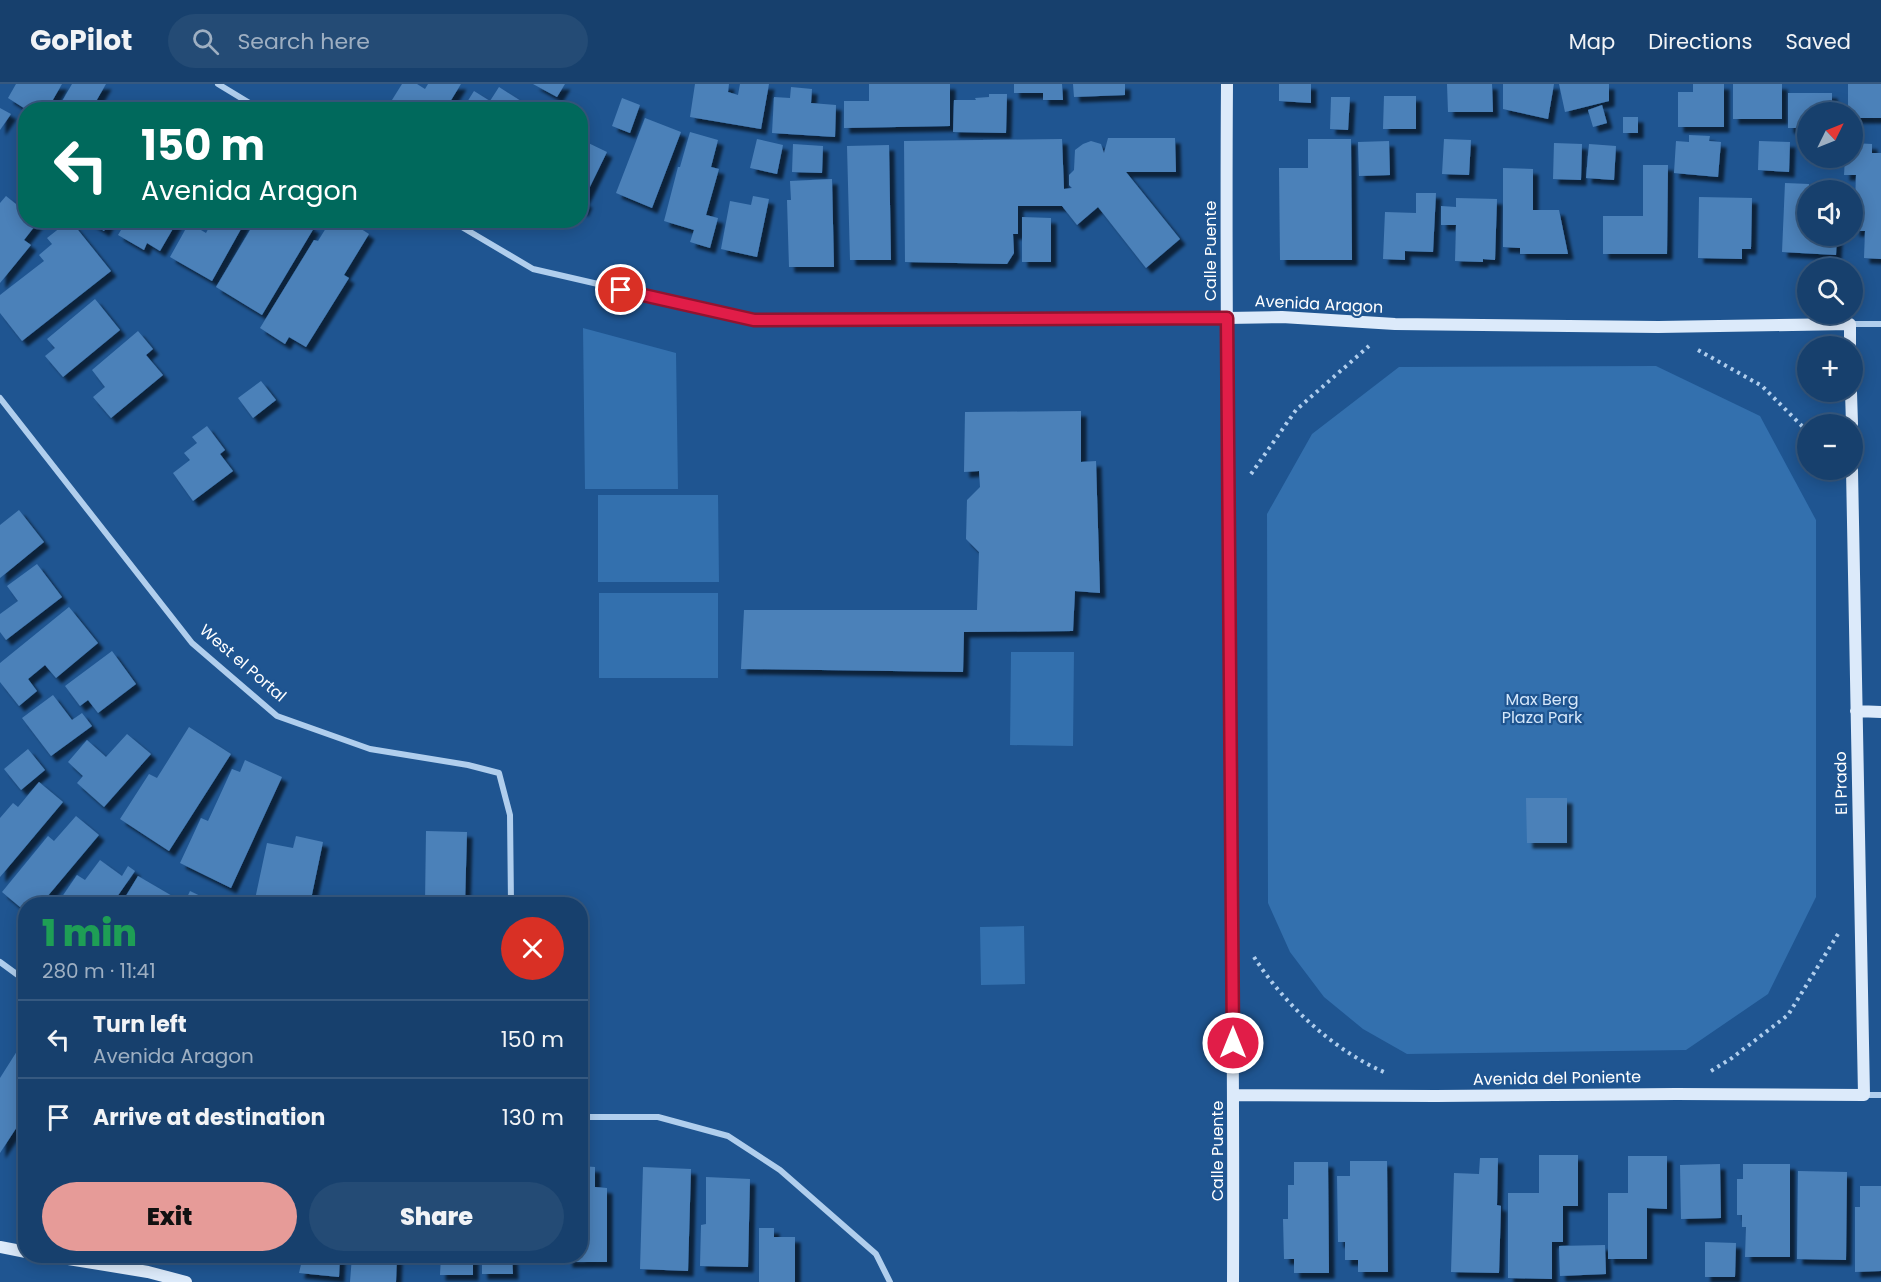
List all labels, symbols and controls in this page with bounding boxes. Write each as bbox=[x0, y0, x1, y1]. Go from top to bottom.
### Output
search box bbox=[168, 14, 588, 68]
text: GoPilot bbox=[30, 21, 132, 60]
icon: search bbox=[189, 25, 222, 58]
text: Search here bbox=[237, 26, 370, 57]
text: Map bbox=[1569, 27, 1615, 56]
text: Directions bbox=[1648, 27, 1752, 56]
text: Saved bbox=[1785, 27, 1851, 56]
north arrow bbox=[1797, 102, 1863, 168]
map controls bbox=[1797, 102, 1863, 480]
text: 150 m bbox=[141, 116, 265, 175]
icon: left bbox=[42, 126, 120, 204]
text: Avenida Aragon bbox=[141, 172, 358, 209]
button: sound bbox=[1797, 180, 1863, 246]
street label: Calle Puente bbox=[1199, 201, 1222, 301]
button: search bbox=[1797, 258, 1863, 324]
pin bbox=[595, 264, 646, 315]
icon: arrive bbox=[604, 273, 637, 306]
street label: Avenida Aragon bbox=[1254, 289, 1384, 319]
button: + bbox=[1797, 336, 1863, 402]
button: − bbox=[1797, 414, 1863, 480]
street label: West el Portal bbox=[195, 619, 291, 707]
park label: Max Berg Plaza Park bbox=[1502, 688, 1583, 729]
street label: El Prado bbox=[1829, 751, 1853, 815]
text: 1 min bbox=[42, 908, 137, 959]
button: close bbox=[501, 917, 564, 980]
text: 280 m · 11:41 bbox=[42, 957, 156, 985]
text: Turn left bbox=[93, 1009, 187, 1040]
position arrow bbox=[1201, 1011, 1265, 1075]
icon: left bbox=[42, 1023, 75, 1056]
text: 150 m bbox=[501, 1024, 564, 1055]
text: Avenida Aragon bbox=[93, 1042, 254, 1070]
street label: Avenida del Poniente bbox=[1473, 1065, 1641, 1091]
icon: arrive bbox=[42, 1101, 75, 1134]
street label: Calle Puente bbox=[1206, 1101, 1229, 1201]
text: Arrive at destination bbox=[93, 1102, 325, 1133]
text: 130 m bbox=[502, 1102, 564, 1133]
button: Exit bbox=[42, 1182, 297, 1251]
button: Share bbox=[309, 1182, 564, 1251]

